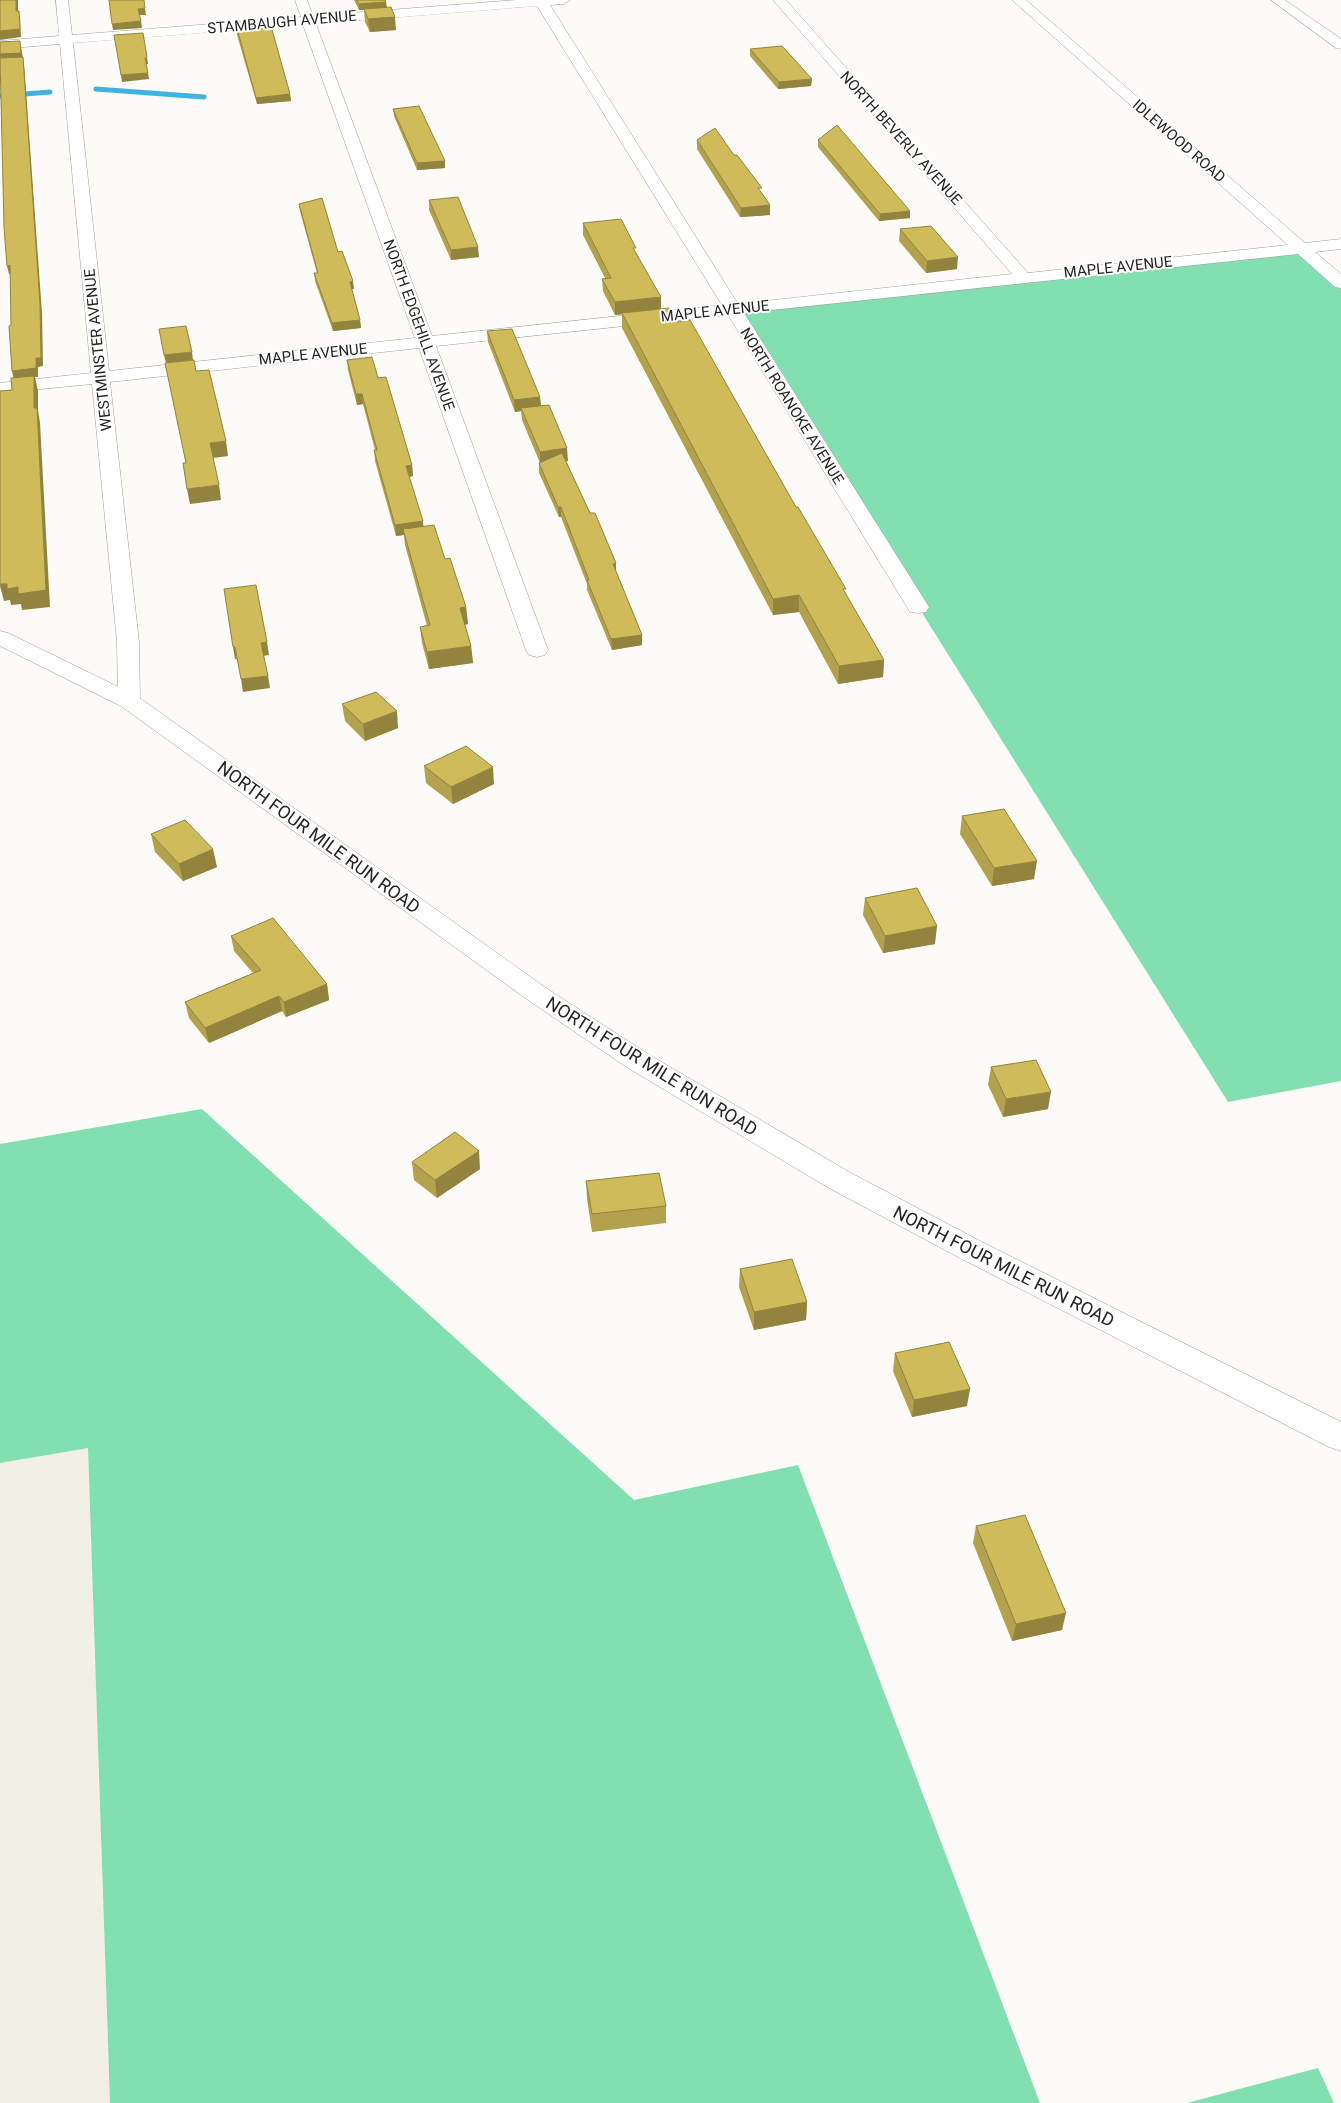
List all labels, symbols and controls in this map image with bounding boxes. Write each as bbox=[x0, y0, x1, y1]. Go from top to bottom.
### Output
street label: STAMBAUGH AVENUE bbox=[207, 6, 358, 37]
street label: NORTH BEVERLY AVENUE bbox=[836, 68, 966, 209]
street label: IDLEWOOD ROAD bbox=[1129, 96, 1229, 186]
street label: NORTH EDGEHILL AVENUE bbox=[380, 237, 459, 414]
street label: MAPLE AVENUE bbox=[1063, 252, 1174, 282]
street label: WESTMINSTER AVENUE bbox=[80, 267, 115, 432]
street label: MAPLE AVENUE bbox=[660, 296, 771, 326]
street label: NORTH ROANOKE AVENUE bbox=[736, 324, 848, 488]
street label: MAPLE AVENUE bbox=[258, 339, 369, 369]
street label: NORTH FOUR MILE RUN ROAD bbox=[214, 756, 424, 918]
street label: NORTH FOUR MILE RUN ROAD bbox=[542, 992, 762, 1140]
street label: NORTH FOUR MILE RUN ROAD bbox=[890, 1201, 1118, 1331]

